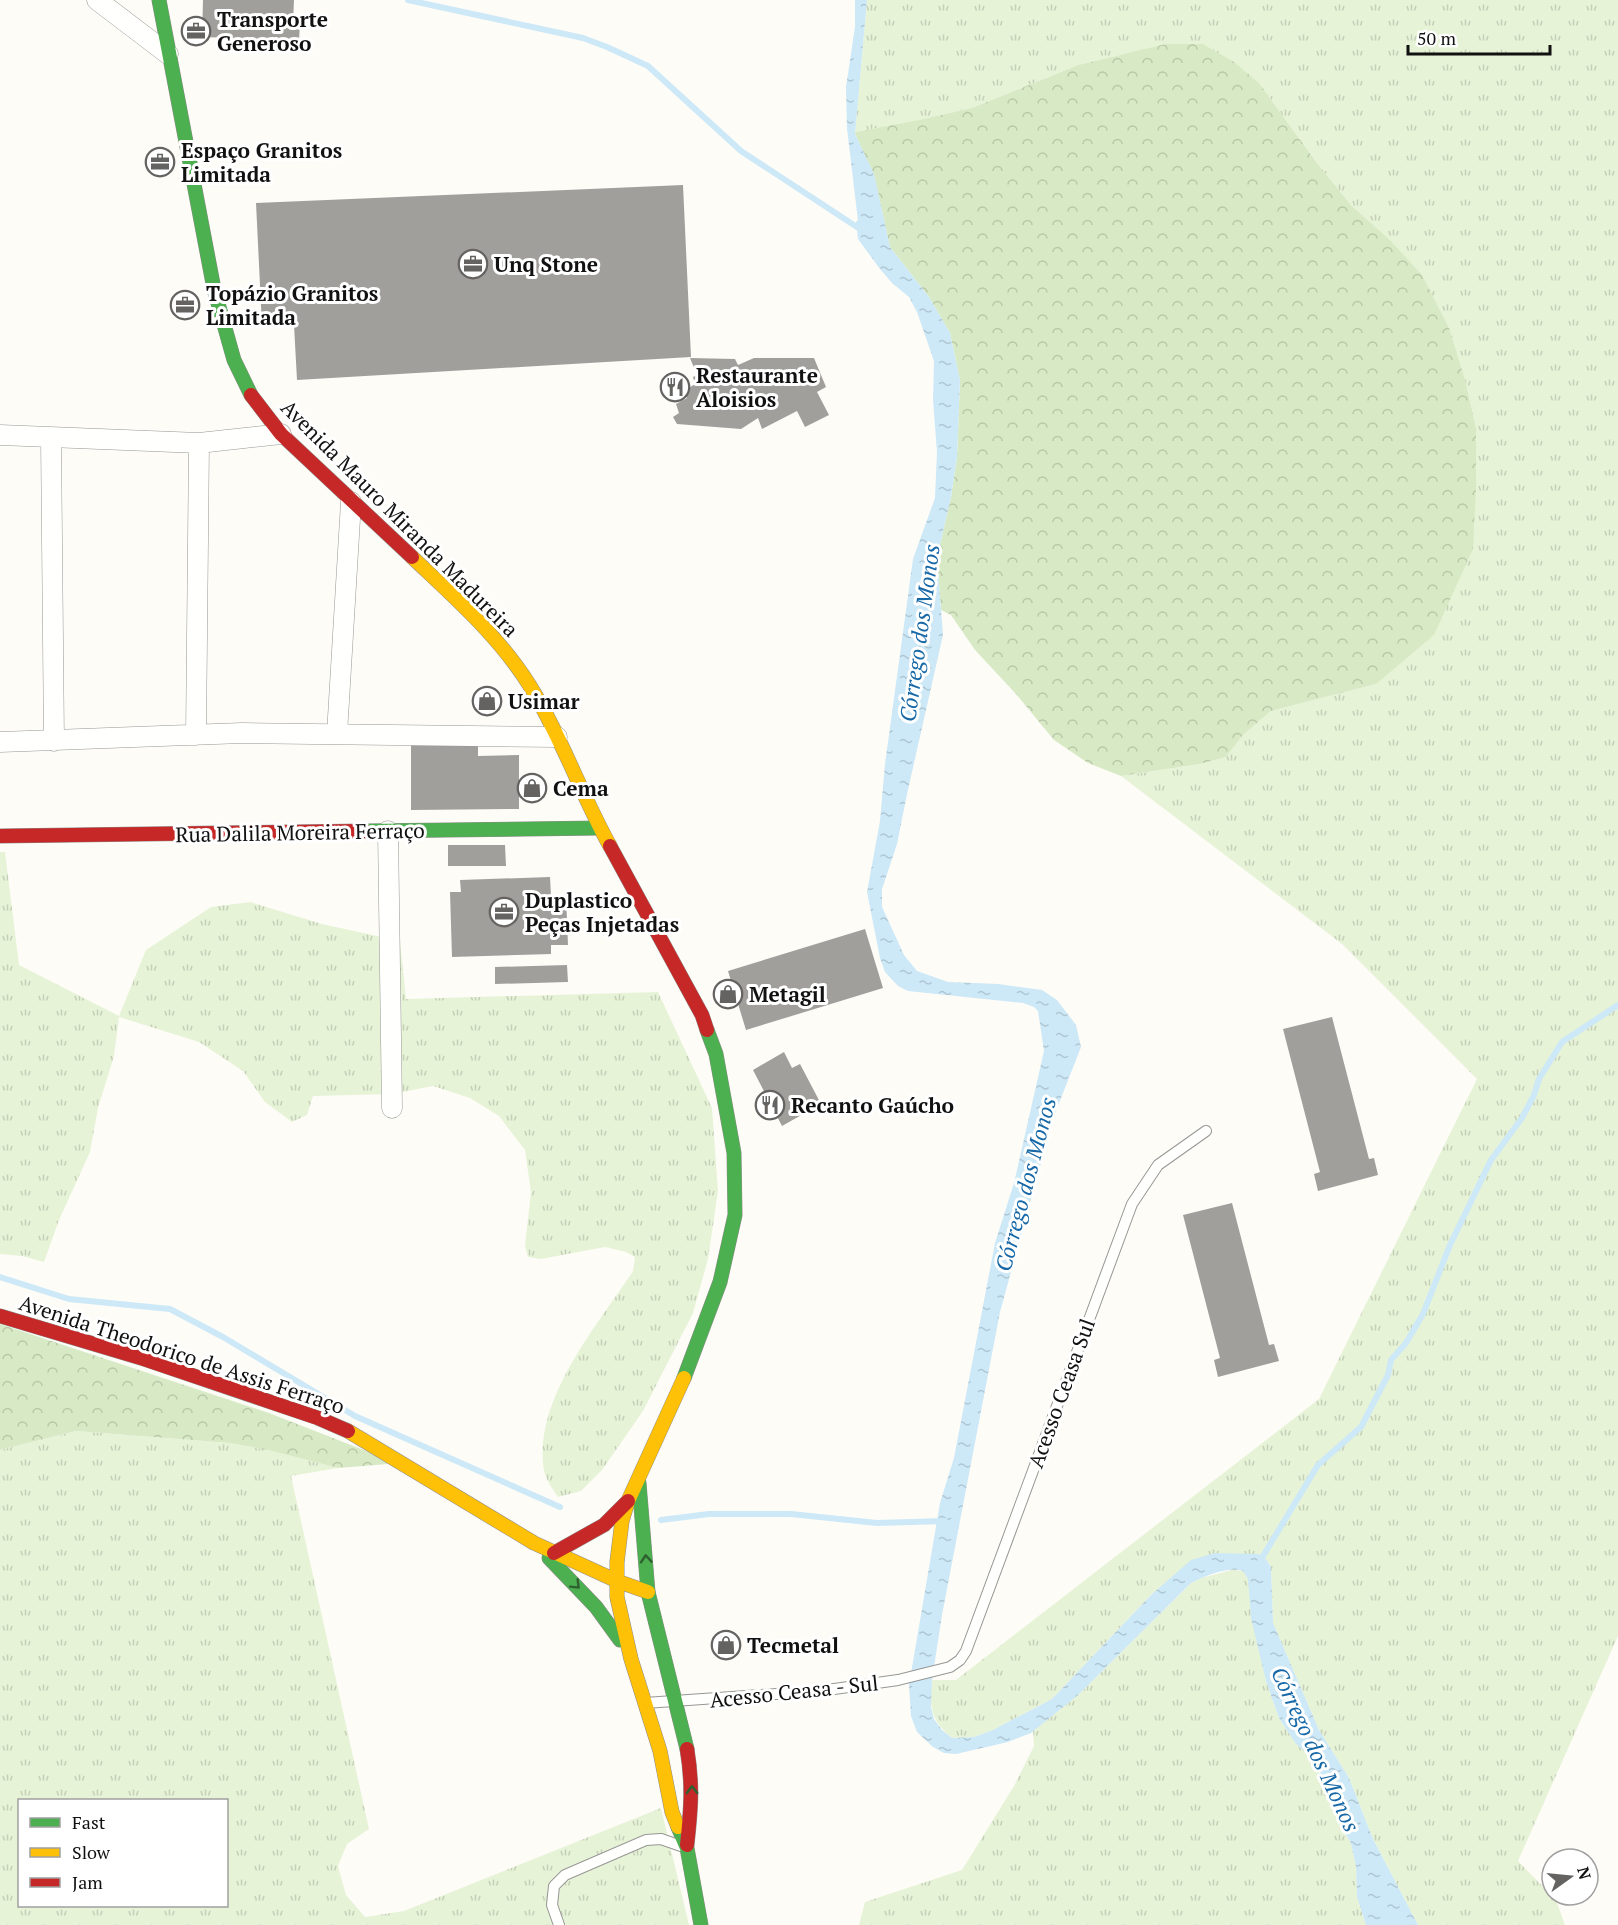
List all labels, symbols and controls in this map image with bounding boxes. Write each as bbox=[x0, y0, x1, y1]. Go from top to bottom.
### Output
place label: Transporte Generoso bbox=[217, 5, 328, 57]
office icon: Transporte Generoso bbox=[180, 15, 212, 47]
scale bar bbox=[1408, 18, 1550, 56]
text: 50 m bbox=[1417, 26, 1457, 50]
place label: Espaço Granitos Limitada bbox=[181, 136, 342, 188]
office icon: Espaço Granitos Limitada bbox=[144, 146, 176, 178]
office icon: Unq Stone bbox=[457, 248, 489, 280]
place label: Unq Stone bbox=[494, 250, 598, 278]
place label: Topázio Granitos Limitada bbox=[206, 279, 378, 331]
office icon: Topázio Granitos Limitada bbox=[169, 289, 201, 321]
place label: Restaurante Aloisios bbox=[696, 361, 818, 413]
restaurant icon: Restaurante Aloisios bbox=[659, 371, 691, 403]
street label: Avenida Mauro Miranda Madureira bbox=[275, 393, 525, 643]
water label: Córrego dos Monos bbox=[892, 542, 946, 724]
shop icon: Usimar bbox=[471, 685, 503, 717]
place label: Usimar bbox=[508, 687, 580, 715]
shop icon: Cema bbox=[516, 772, 548, 804]
place label: Cema bbox=[553, 774, 609, 802]
street label: Rua Dalila Moreira Ferraço bbox=[175, 816, 425, 848]
place label: Duplastico Peças Injetadas bbox=[525, 886, 679, 938]
office icon: Duplastico Peças Injetadas bbox=[488, 896, 520, 928]
shop icon: Metagil bbox=[712, 978, 744, 1010]
place label: Metagil bbox=[749, 980, 826, 1008]
restaurant icon: Recanto Gaúcho bbox=[754, 1089, 786, 1121]
place label: Recanto Gaúcho bbox=[791, 1091, 954, 1119]
water label: Córrego dos Monos bbox=[988, 1094, 1062, 1274]
street label: Avenida Theodorico de Assis Ferraço bbox=[16, 1288, 348, 1420]
street label: Acesso Ceasa Sul bbox=[1021, 1314, 1101, 1472]
one-way arrow bbox=[640, 1554, 653, 1563]
one-way arrow bbox=[568, 1577, 579, 1588]
shop icon: Tecmetal bbox=[710, 1629, 742, 1661]
place label: Tecmetal bbox=[747, 1631, 839, 1659]
water label: Córrego dos Monos bbox=[1265, 1662, 1367, 1836]
street label: Acesso Ceasa - Sul bbox=[708, 1668, 880, 1714]
one-way arrow bbox=[686, 1786, 698, 1795]
legend bbox=[18, 1799, 228, 1907]
text: Fast bbox=[72, 1810, 106, 1834]
text: Slow bbox=[72, 1840, 111, 1864]
north arrow bbox=[1540, 1847, 1600, 1907]
text: N bbox=[1572, 1864, 1597, 1882]
text: Jam bbox=[72, 1870, 103, 1894]

